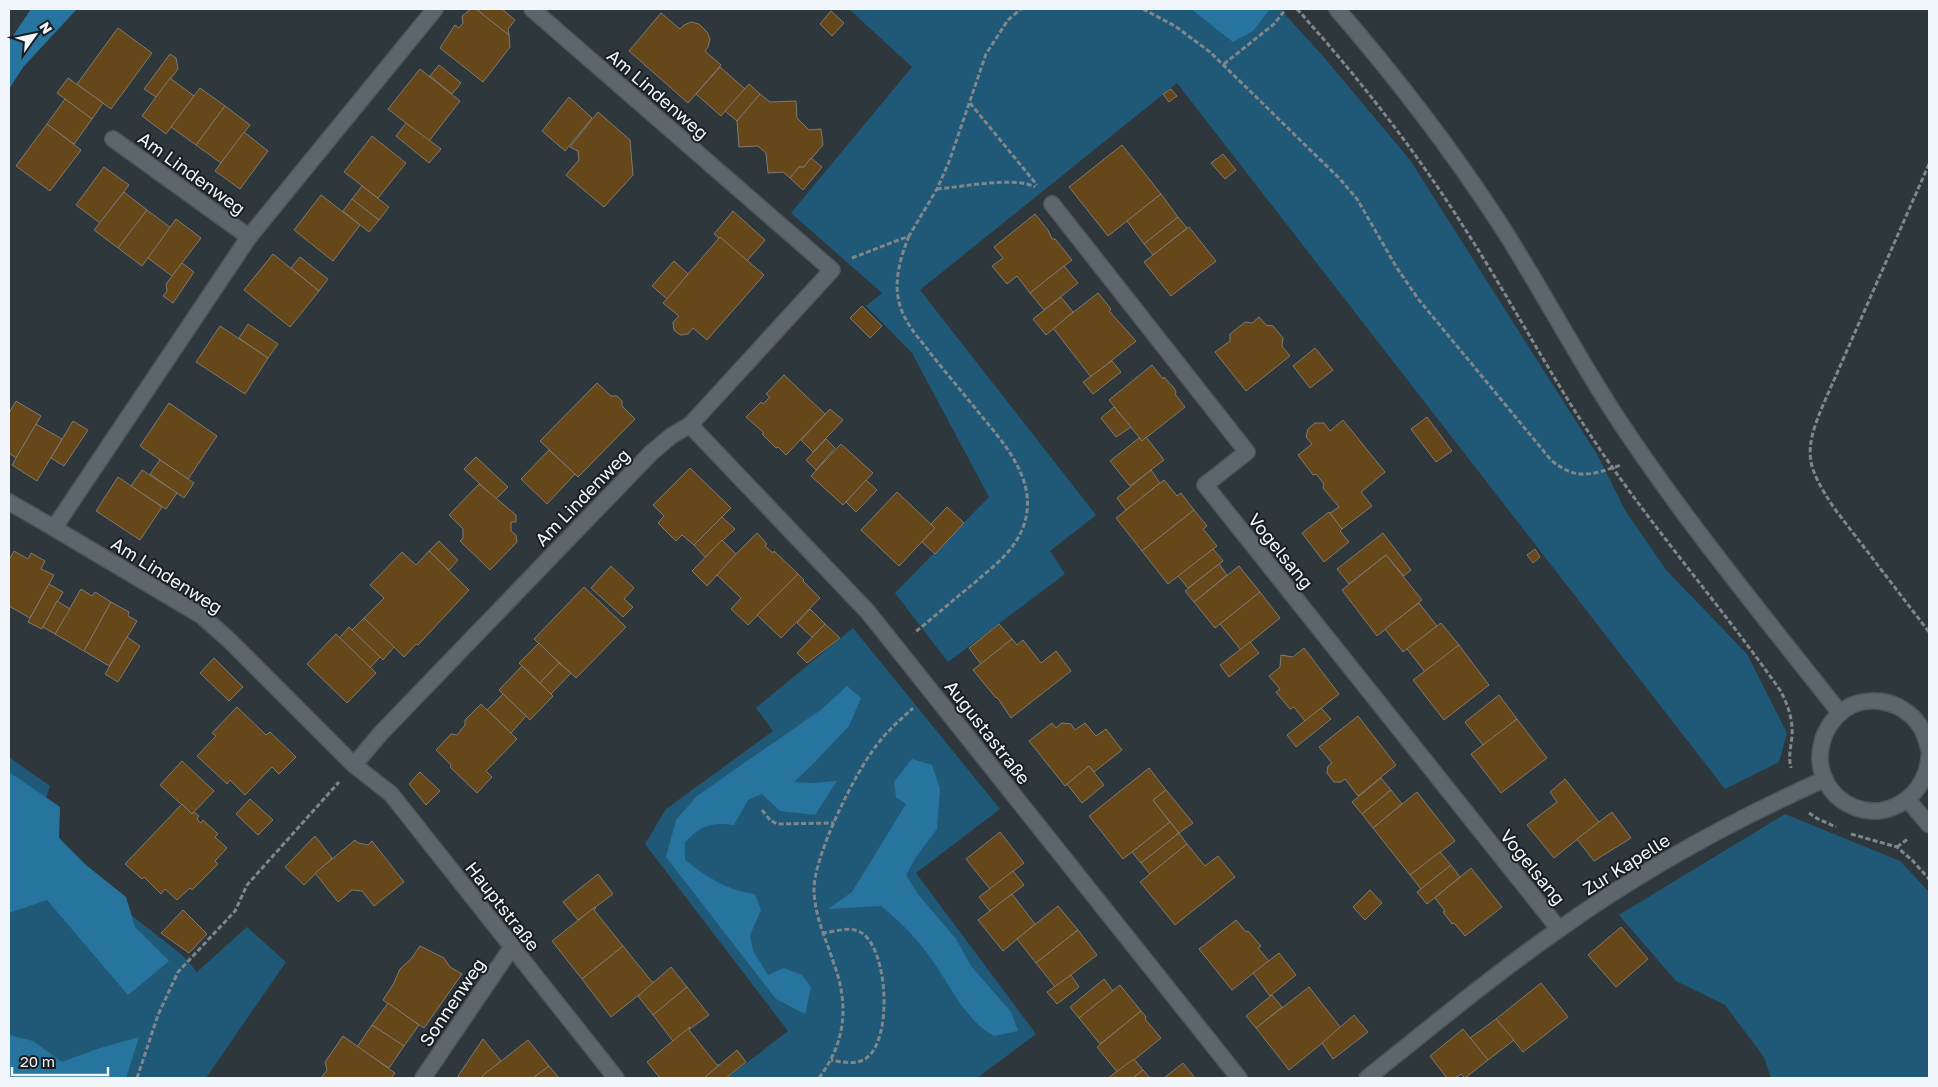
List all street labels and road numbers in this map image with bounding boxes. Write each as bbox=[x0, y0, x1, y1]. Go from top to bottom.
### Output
street label: Am Lindenweg bbox=[603, 44, 713, 144]
street label: Am Lindenweg bbox=[134, 127, 250, 219]
street label: Am Lindenweg bbox=[530, 444, 634, 550]
street label: Vogelsang bbox=[1244, 509, 1318, 593]
street label: Am Lindenweg bbox=[107, 532, 227, 618]
street label: Augustastraße bbox=[941, 676, 1035, 788]
street label: Vogelsang bbox=[1496, 825, 1570, 909]
street label: Zur Kapelle bbox=[1578, 829, 1674, 899]
street label: Hauptstraße bbox=[461, 857, 545, 955]
street label: Sonnenweg bbox=[414, 954, 490, 1050]

